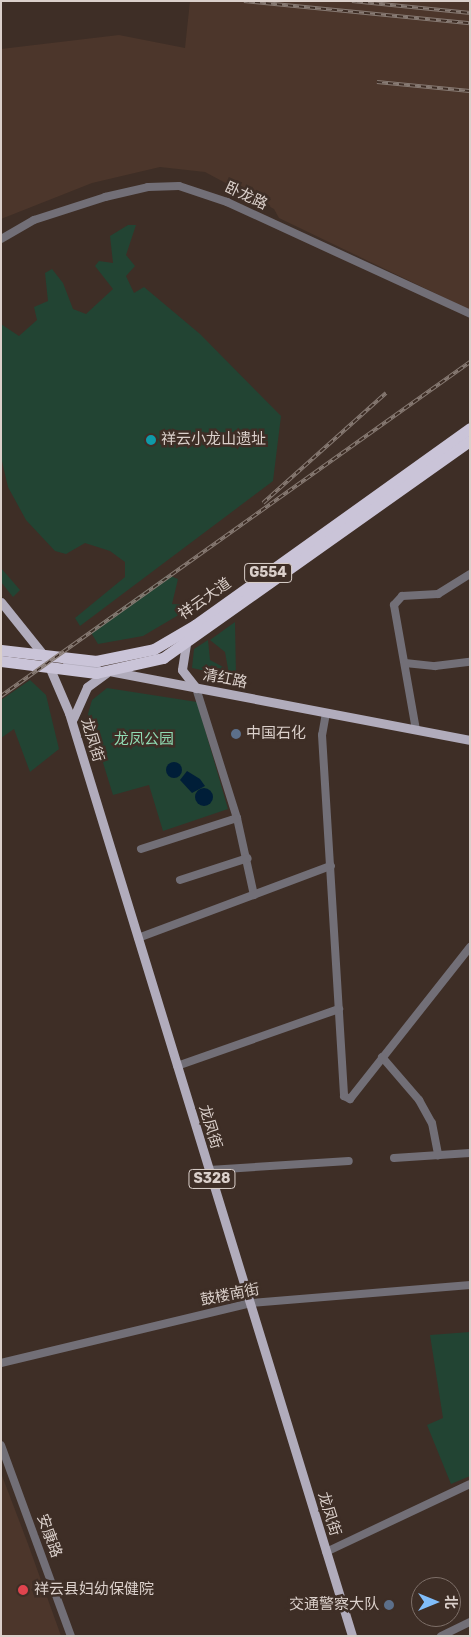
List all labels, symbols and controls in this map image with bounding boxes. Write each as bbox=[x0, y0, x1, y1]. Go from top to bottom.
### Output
street label: 卧龙路 bbox=[222, 178, 270, 214]
place label: 祥云小龙山遗址 bbox=[161, 431, 266, 449]
marker: 祥云小龙山遗址 bbox=[145, 434, 157, 446]
road number: G554 bbox=[243, 562, 293, 584]
street label: 祥云大道 bbox=[175, 574, 235, 624]
street label: 清红路 bbox=[201, 666, 249, 692]
street label: 龙凤街 bbox=[77, 716, 107, 764]
place label: 中国石化 bbox=[246, 725, 306, 743]
marker: 中国石化 bbox=[230, 728, 242, 740]
park label: 龙凤公园 bbox=[114, 731, 174, 749]
street label: 龙凤街 bbox=[195, 1103, 225, 1151]
road number: S328 bbox=[188, 1168, 236, 1190]
street label: 鼓楼南街 bbox=[199, 1280, 261, 1310]
street label: 龙凤街 bbox=[314, 1490, 344, 1538]
street label: 安康路 bbox=[33, 1512, 65, 1560]
north arrow bbox=[411, 1577, 461, 1627]
place label: 祥云县妇幼保健院 bbox=[34, 1581, 154, 1599]
marker: 祥云县妇幼保健院 bbox=[16, 1583, 30, 1597]
text: 北 bbox=[442, 1595, 459, 1609]
place label: 交通警察大队 bbox=[289, 1596, 379, 1614]
marker: 交通警察大队 bbox=[383, 1599, 395, 1611]

